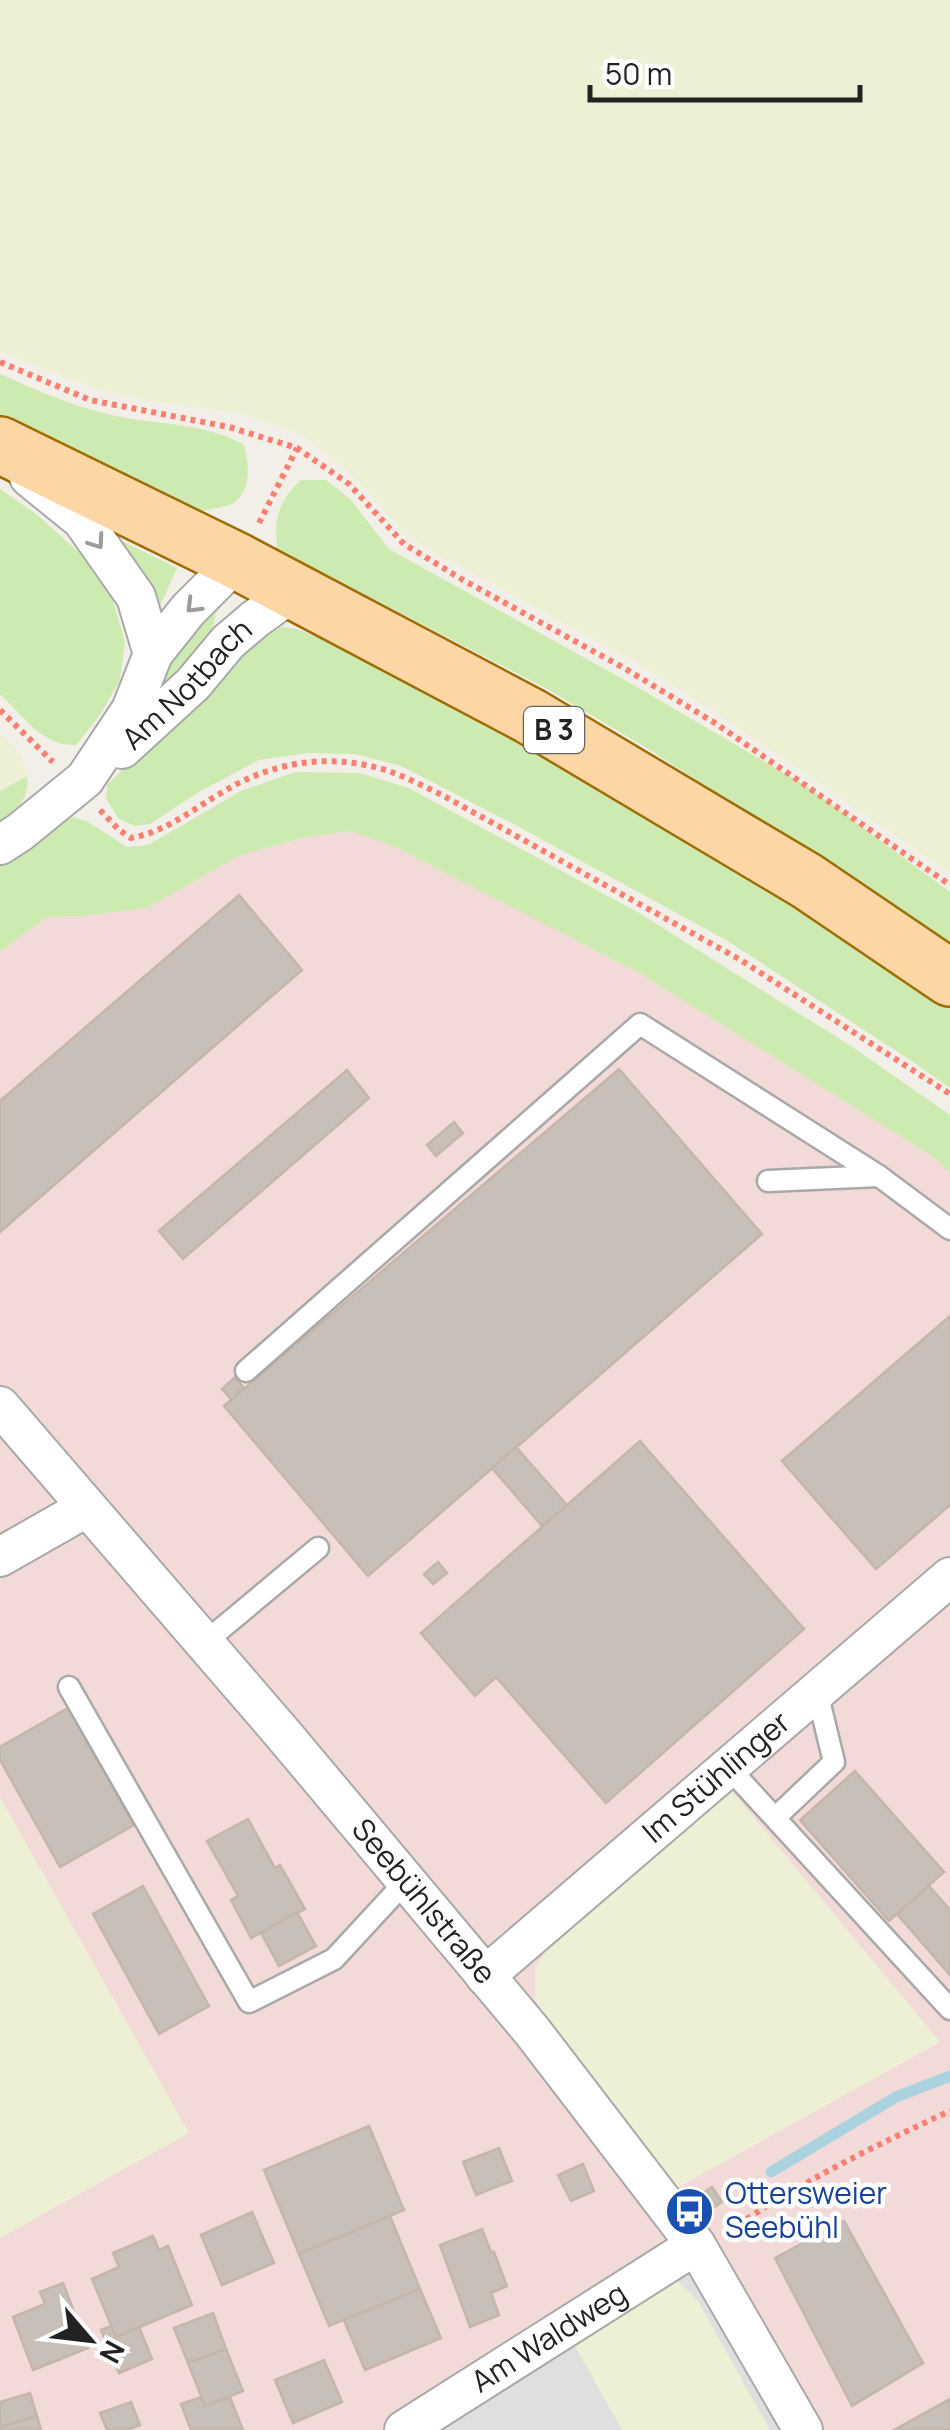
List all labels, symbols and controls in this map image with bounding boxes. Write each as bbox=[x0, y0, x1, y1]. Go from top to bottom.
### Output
scale bar bbox=[590, 40, 860, 102]
text: 50 m bbox=[605, 53, 672, 94]
one-way arrow bbox=[85, 531, 103, 550]
one-way arrow bbox=[187, 594, 205, 612]
street label: Am Notbach bbox=[112, 608, 260, 758]
road number: B 3 bbox=[524, 707, 584, 753]
street label: Im Stühlinger bbox=[633, 1701, 798, 1851]
street label: Seebühlstraße bbox=[343, 1809, 506, 1992]
place label: Ottersweier Seebühl bbox=[725, 2172, 887, 2247]
bus stop icon: Ottersweier Seebühl bbox=[664, 2185, 716, 2237]
street label: Am Waldweg bbox=[463, 2272, 634, 2401]
north arrow bbox=[40, 2290, 140, 2390]
text: N bbox=[91, 2334, 134, 2370]

